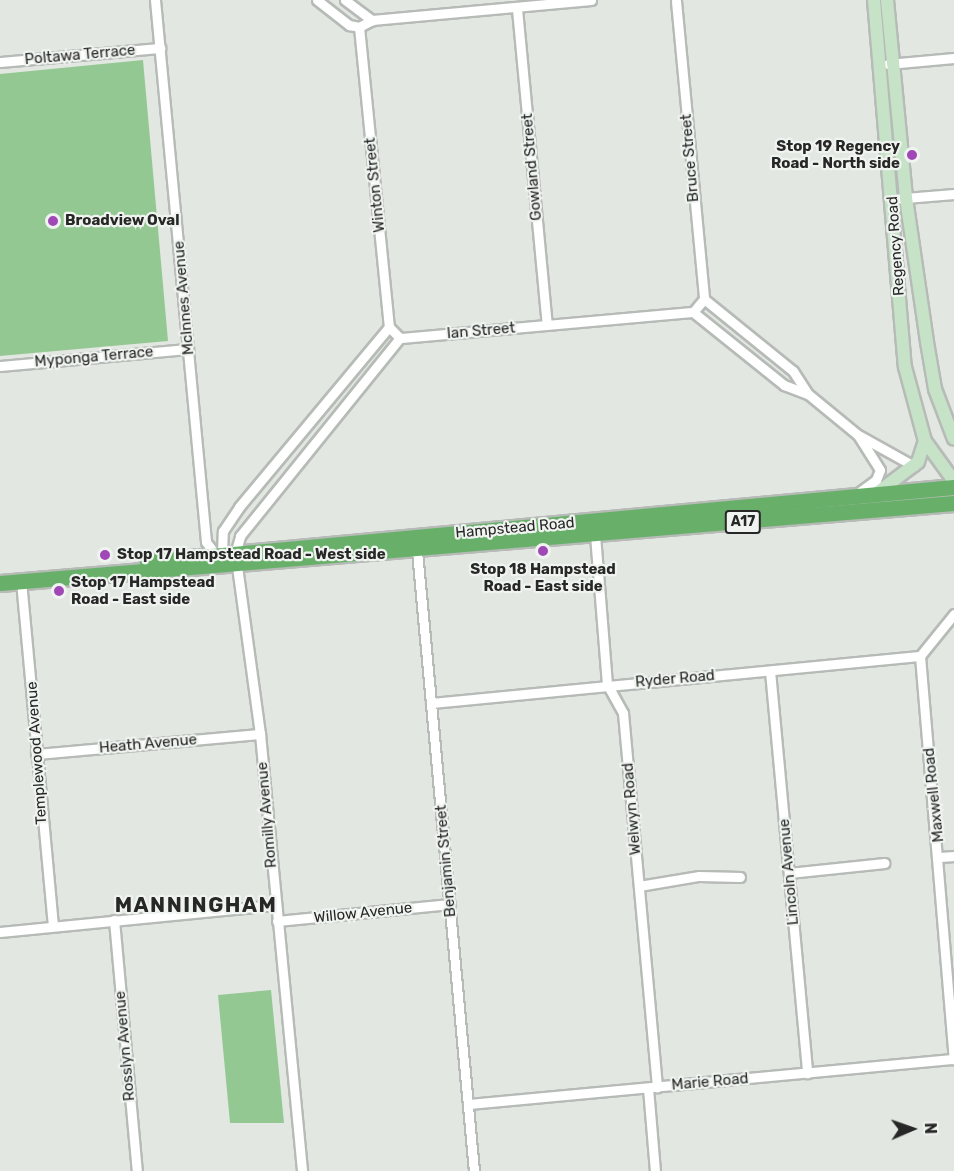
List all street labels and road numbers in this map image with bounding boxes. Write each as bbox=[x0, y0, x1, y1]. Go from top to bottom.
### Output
street label: Poltawa Terrace bbox=[24, 41, 136, 69]
street label: Gowland Street bbox=[518, 113, 546, 221]
street label: Bruce Street bbox=[677, 113, 703, 203]
street label: Winton Street bbox=[361, 137, 389, 233]
street label: Regency Road bbox=[884, 195, 908, 297]
street label: McInnes Avenue bbox=[170, 240, 198, 356]
street label: Ian Street bbox=[446, 319, 516, 343]
street label: Myponga Terrace bbox=[34, 343, 154, 371]
road number: A17 bbox=[724, 511, 762, 533]
street label: Hampstead Road bbox=[455, 514, 575, 542]
street label: Ryder Road bbox=[634, 667, 716, 691]
street label: Templewood Avenue bbox=[23, 681, 51, 825]
street label: Heath Avenue bbox=[98, 731, 198, 757]
street label: Maxwell Road bbox=[920, 747, 948, 843]
street label: Romilly Avenue bbox=[253, 761, 281, 869]
street label: Welwyn Road bbox=[619, 762, 645, 856]
street label: Benjamin Street bbox=[432, 804, 460, 918]
street label: Lincoln Avenue bbox=[775, 818, 803, 926]
street label: Willow Avenue bbox=[313, 899, 413, 927]
street label: Rosslyn Avenue bbox=[111, 990, 139, 1102]
street label: Marie Road bbox=[671, 1070, 749, 1094]

